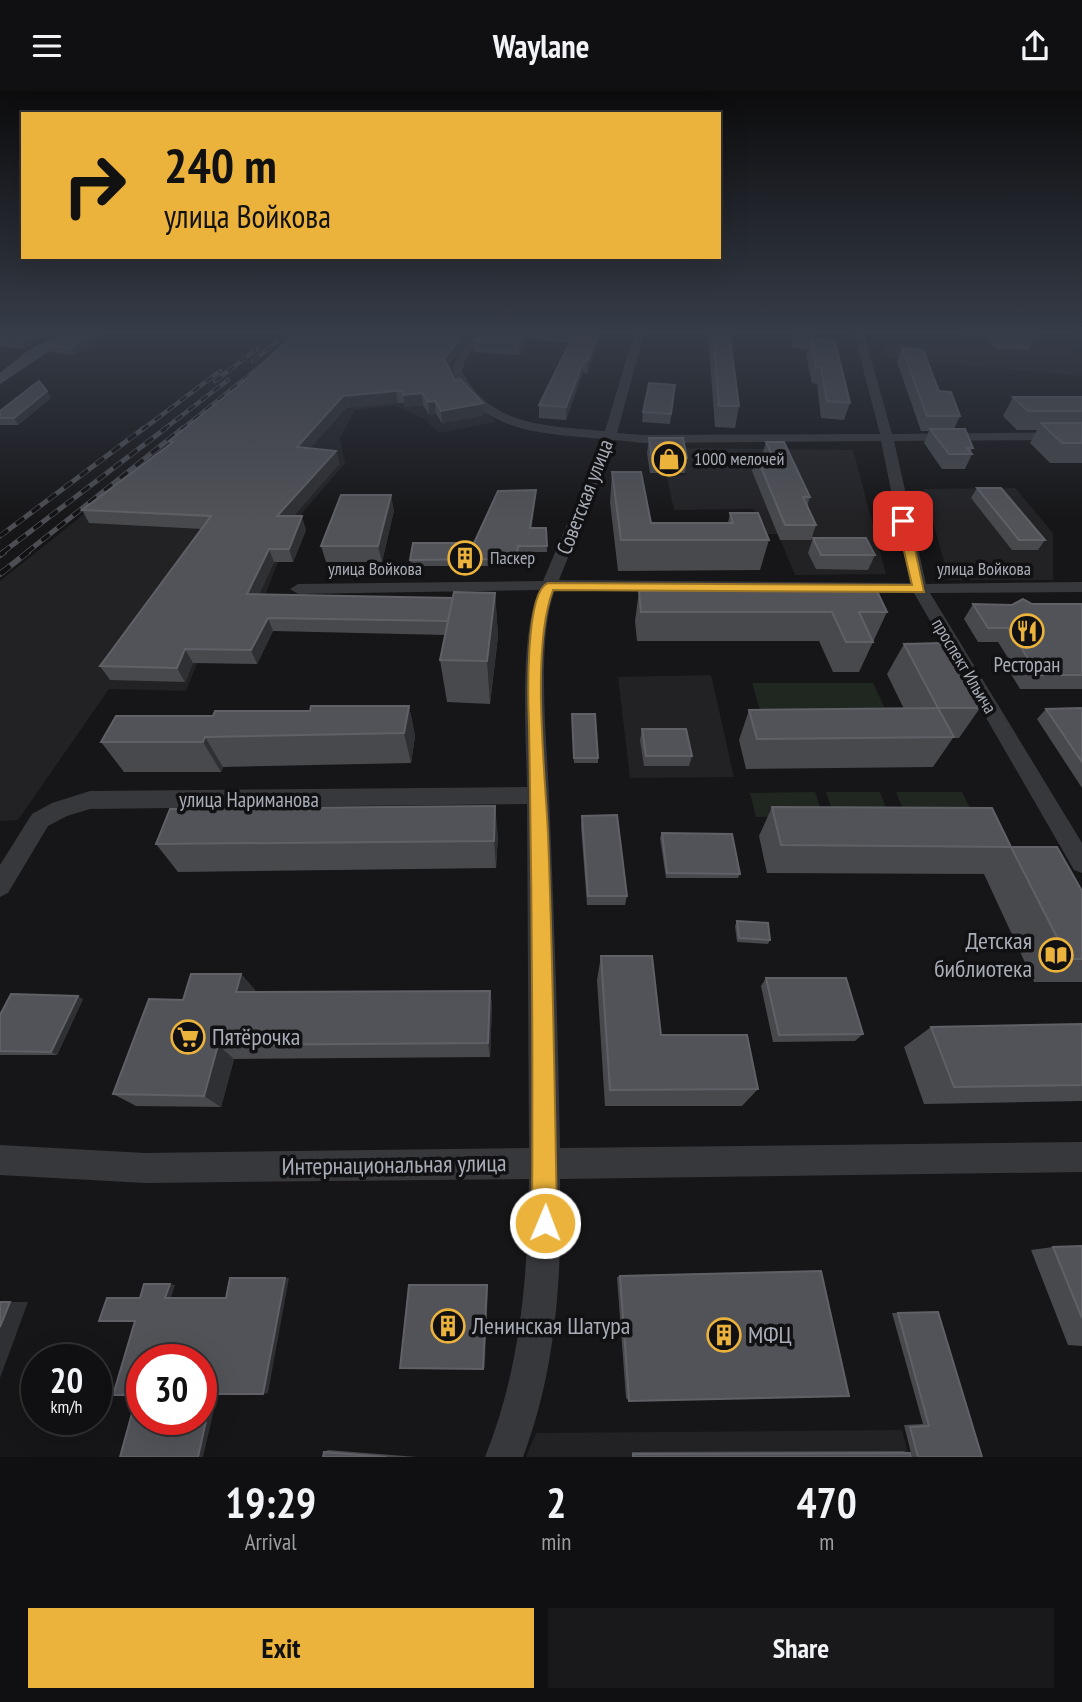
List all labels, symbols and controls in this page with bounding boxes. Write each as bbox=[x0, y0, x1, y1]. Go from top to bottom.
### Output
text: Waylane bbox=[493, 25, 589, 67]
icon: menu bbox=[28, 27, 66, 65]
icon: share bbox=[1016, 27, 1054, 65]
text: 240 m bbox=[164, 133, 277, 197]
icon: right bbox=[49, 140, 140, 231]
text: улица Войкова bbox=[164, 195, 331, 237]
street label: Советская улица bbox=[550, 435, 619, 558]
shop icon: 1000 мелочей bbox=[650, 440, 688, 478]
place label: 1000 мелочей bbox=[694, 447, 784, 470]
pin bbox=[873, 491, 933, 551]
icon: arrive bbox=[884, 502, 922, 540]
building icon: Паскер bbox=[446, 539, 484, 577]
place label: Паскер bbox=[490, 546, 535, 569]
street label: улица Войкова bbox=[328, 557, 422, 580]
street label: улица Войкова bbox=[937, 557, 1031, 580]
restaurant icon: Ресторан bbox=[1008, 612, 1046, 650]
street label: проспект Ильича bbox=[927, 614, 1002, 718]
place label: Ресторан bbox=[994, 651, 1060, 678]
street label: улица Нариманова bbox=[179, 786, 319, 813]
place label: Детская библиотека bbox=[934, 925, 1032, 984]
library icon: Детская библиотека bbox=[1037, 936, 1075, 974]
supermarket icon: Пятёрочка bbox=[169, 1018, 207, 1056]
place label: Пятёрочка bbox=[212, 1021, 300, 1052]
street label: Интернациональная улица bbox=[281, 1147, 507, 1182]
position arrow bbox=[508, 1186, 582, 1260]
building icon: Ленинская Шатура bbox=[429, 1307, 467, 1345]
place label: Ленинская Шатура bbox=[471, 1310, 630, 1341]
building icon: МФЦ bbox=[705, 1316, 743, 1354]
place label: МФЦ bbox=[748, 1319, 792, 1350]
speed limit sign: 30 bbox=[126, 1344, 217, 1435]
text: 20 bbox=[50, 1357, 83, 1403]
text: km/h bbox=[51, 1395, 82, 1418]
text: 19:29 bbox=[225, 1475, 316, 1530]
text: 2 bbox=[546, 1475, 566, 1530]
text: 470 bbox=[797, 1475, 857, 1530]
text: Arrival bbox=[245, 1527, 297, 1556]
text: min bbox=[541, 1527, 571, 1556]
text: m bbox=[819, 1527, 834, 1556]
button: Exit bbox=[28, 1608, 534, 1688]
button: Share bbox=[548, 1608, 1054, 1688]

